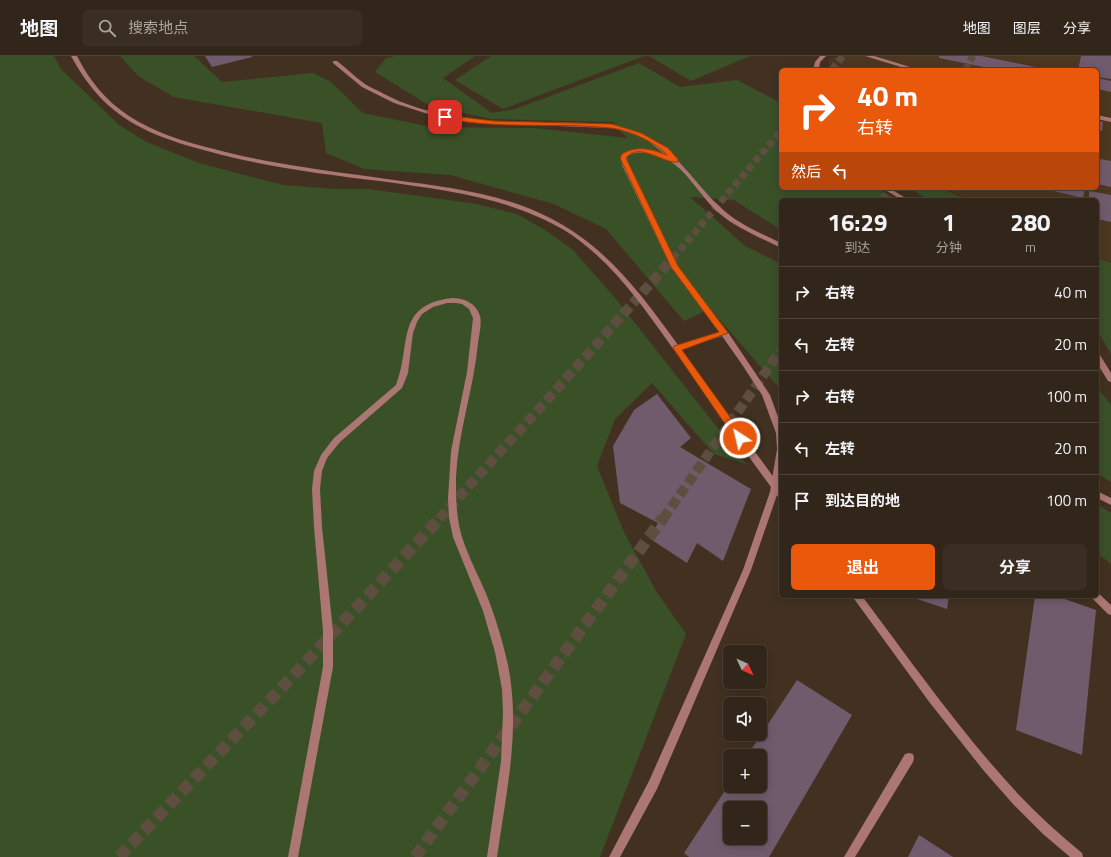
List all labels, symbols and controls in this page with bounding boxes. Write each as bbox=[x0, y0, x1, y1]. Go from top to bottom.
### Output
search box bbox=[82, 10, 362, 46]
text: 地图 bbox=[20, 13, 58, 42]
text: 搜索地点 bbox=[128, 16, 188, 39]
icon: search bbox=[96, 17, 118, 39]
text: 地图 bbox=[963, 17, 991, 38]
text: 图层 bbox=[1013, 17, 1041, 38]
text: 分享 bbox=[1063, 17, 1091, 38]
text: 40 m bbox=[857, 74, 918, 117]
icon: right bbox=[791, 84, 843, 136]
pin bbox=[428, 100, 462, 134]
icon: arrive bbox=[434, 106, 456, 128]
text: 右转 bbox=[857, 114, 893, 141]
text: 然后 bbox=[791, 160, 821, 183]
icon: left bbox=[829, 160, 851, 182]
text: 16:29 bbox=[827, 204, 887, 240]
text: 1 bbox=[942, 204, 956, 240]
text: 280 bbox=[1010, 204, 1051, 240]
text: 到达 bbox=[844, 237, 870, 257]
text: 分钟 bbox=[936, 237, 962, 257]
text: m bbox=[1025, 237, 1036, 257]
text: 右转 bbox=[825, 281, 855, 304]
text: 40 m bbox=[1054, 281, 1087, 304]
icon: right bbox=[791, 282, 813, 304]
text: 左转 bbox=[825, 333, 855, 356]
text: 20 m bbox=[1054, 333, 1087, 356]
icon: left bbox=[791, 334, 813, 356]
text: 右转 bbox=[825, 385, 855, 408]
text: 100 m bbox=[1046, 385, 1087, 408]
icon: right bbox=[791, 386, 813, 408]
position arrow bbox=[719, 417, 761, 459]
text: 左转 bbox=[825, 437, 855, 460]
text: 20 m bbox=[1054, 437, 1087, 460]
icon: left bbox=[791, 438, 813, 460]
text: 到达目的地 bbox=[825, 489, 900, 512]
text: 100 m bbox=[1046, 489, 1087, 512]
icon: arrive bbox=[791, 490, 813, 512]
button: 退出 bbox=[791, 544, 935, 590]
button: 分享 bbox=[943, 544, 1087, 590]
north arrow bbox=[723, 645, 767, 689]
map controls bbox=[723, 645, 767, 845]
button: sound bbox=[723, 697, 767, 741]
button: + bbox=[723, 749, 767, 793]
button: − bbox=[723, 801, 767, 845]

